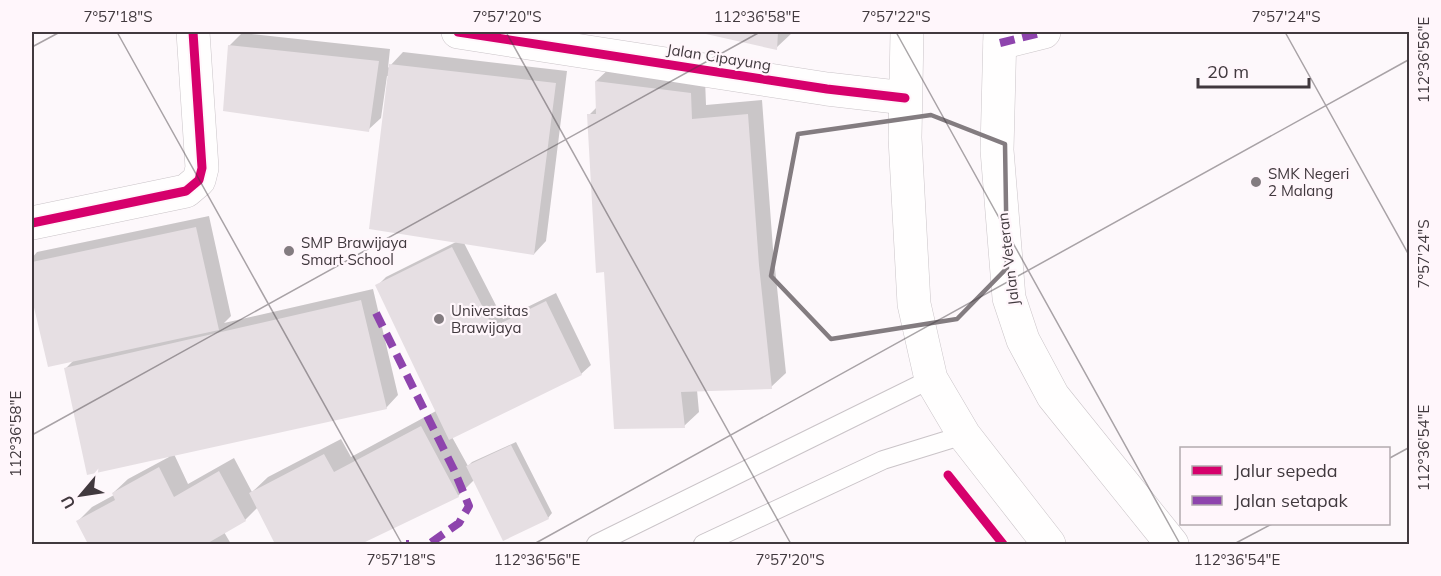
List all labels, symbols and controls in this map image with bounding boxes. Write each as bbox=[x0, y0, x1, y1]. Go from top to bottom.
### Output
text: 7°57'18"S bbox=[83, 7, 153, 26]
text: 7°57'20"S bbox=[472, 7, 542, 26]
text: 112°36'58"E bbox=[714, 7, 800, 26]
text: 7°57'22"S bbox=[861, 7, 931, 26]
text: 7°57'24"S bbox=[1251, 7, 1321, 26]
text: 112°36'56"E bbox=[1414, 17, 1433, 103]
street label: Jalan Cipayung bbox=[665, 39, 773, 75]
scale bar bbox=[1198, 51, 1309, 89]
text: 20 m bbox=[1207, 60, 1249, 83]
place label: SMK Negeri 2 Malang bbox=[1268, 164, 1349, 200]
marker: SMK Negeri 2 Malang bbox=[1249, 175, 1263, 189]
street label: Jalan Veteran bbox=[993, 211, 1023, 307]
text: 7°57'24"S bbox=[1414, 219, 1433, 289]
place label: SMP Brawijaya Smart School bbox=[301, 233, 407, 269]
marker: SMP Brawijaya Smart School bbox=[282, 244, 296, 258]
place label: Universitas Brawijaya bbox=[451, 301, 528, 337]
marker: Universitas Brawijaya bbox=[432, 312, 446, 326]
text: 112°36'58"E bbox=[6, 391, 25, 477]
text: 112°36'54"E bbox=[1414, 405, 1433, 491]
legend bbox=[1180, 447, 1390, 525]
text: Jalur sepeda bbox=[1234, 459, 1338, 482]
north arrow bbox=[51, 465, 111, 525]
text: Jalan setapak bbox=[1234, 489, 1348, 512]
text: U bbox=[56, 492, 79, 512]
text: 7°57'18"S bbox=[366, 550, 436, 569]
text: 112°36'56"E bbox=[494, 550, 580, 569]
text: 7°57'20"S bbox=[755, 550, 825, 569]
text: 112°36'54"E bbox=[1194, 550, 1280, 569]

